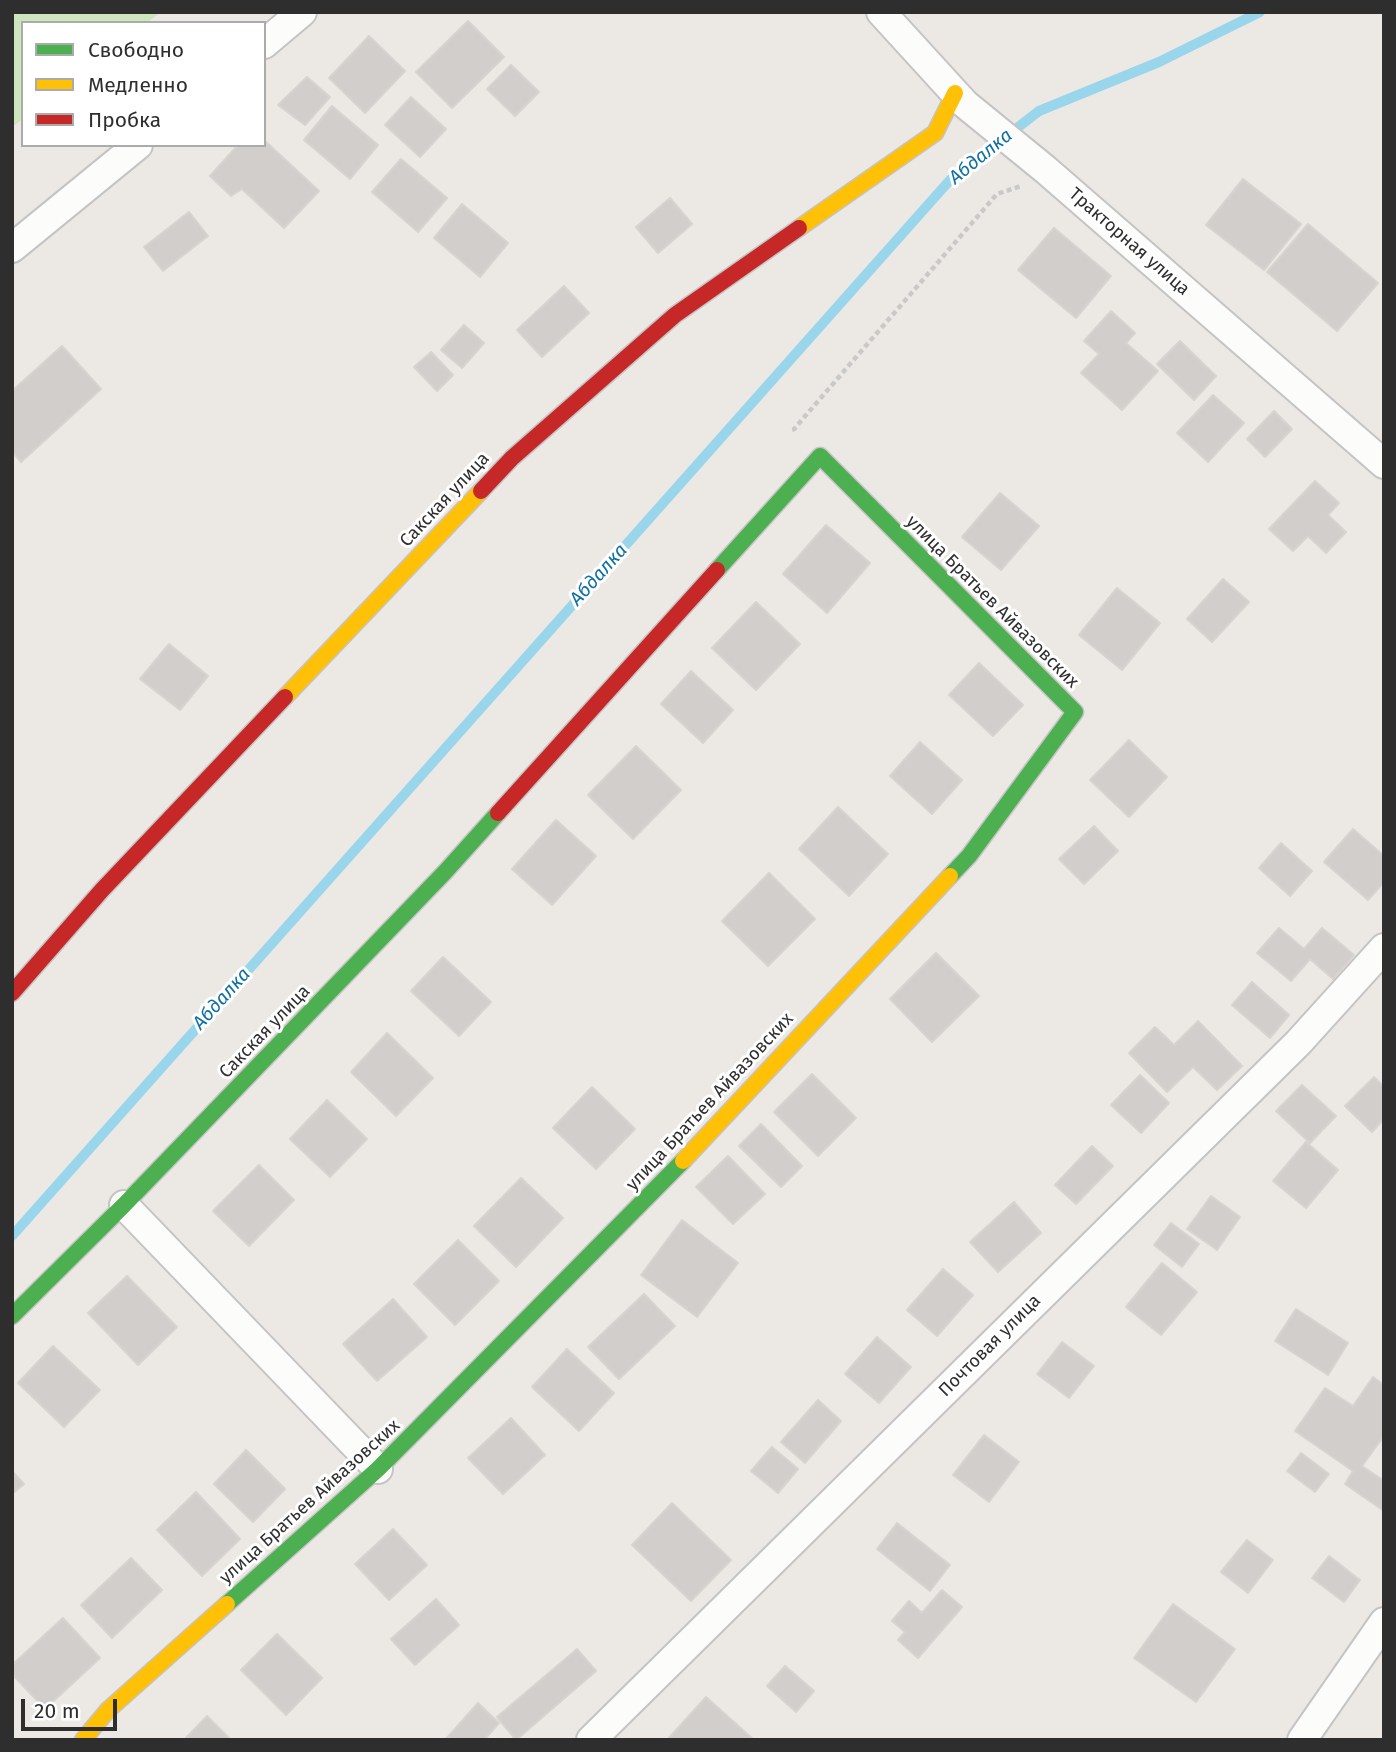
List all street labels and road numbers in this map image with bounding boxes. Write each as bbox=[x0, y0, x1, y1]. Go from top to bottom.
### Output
street label: Тракторная улица bbox=[1064, 184, 1194, 300]
street label: Сакская улица bbox=[396, 448, 494, 552]
street label: улица Братьев Айвазовских bbox=[901, 511, 1083, 693]
street label: Сакская улица bbox=[215, 981, 315, 1083]
street label: улица Братьев Айвазовских bbox=[622, 1009, 798, 1195]
street label: Почтовая улица bbox=[934, 1290, 1046, 1402]
street label: улица Братьев Айвазовских bbox=[215, 1415, 405, 1589]

